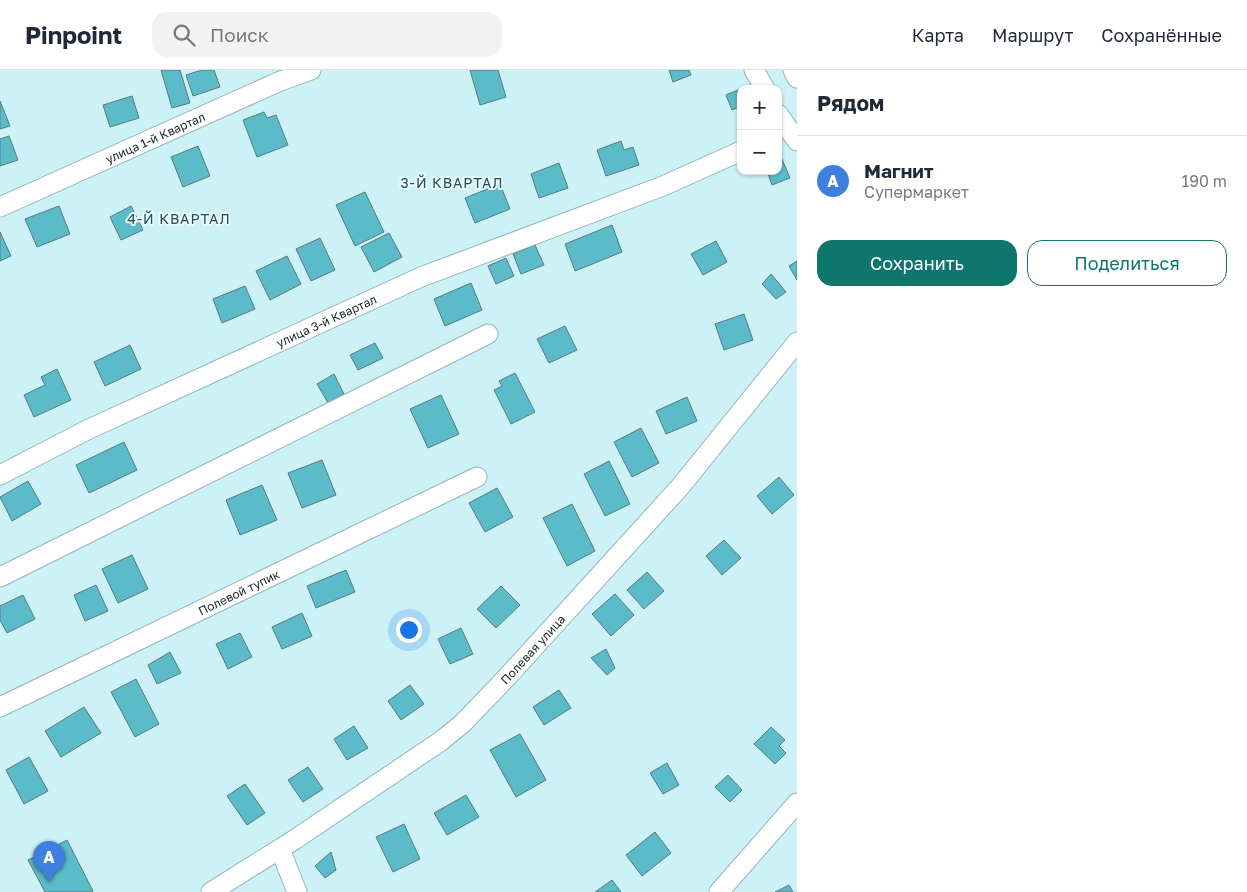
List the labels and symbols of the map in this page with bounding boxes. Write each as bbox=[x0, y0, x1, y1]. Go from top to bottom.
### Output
street label: улица 1-й Квартал bbox=[103, 108, 207, 166]
district label: 3-Й КВАРТАЛ bbox=[400, 174, 504, 191]
district label: 4-Й КВАРТАЛ bbox=[127, 210, 231, 227]
street label: улица 3-й Квартал bbox=[274, 291, 379, 350]
street label: Полевой тупик bbox=[195, 566, 282, 618]
street label: Полевая улица bbox=[497, 611, 568, 687]
your location bbox=[396, 617, 422, 643]
pin: A bbox=[33, 841, 65, 882]

